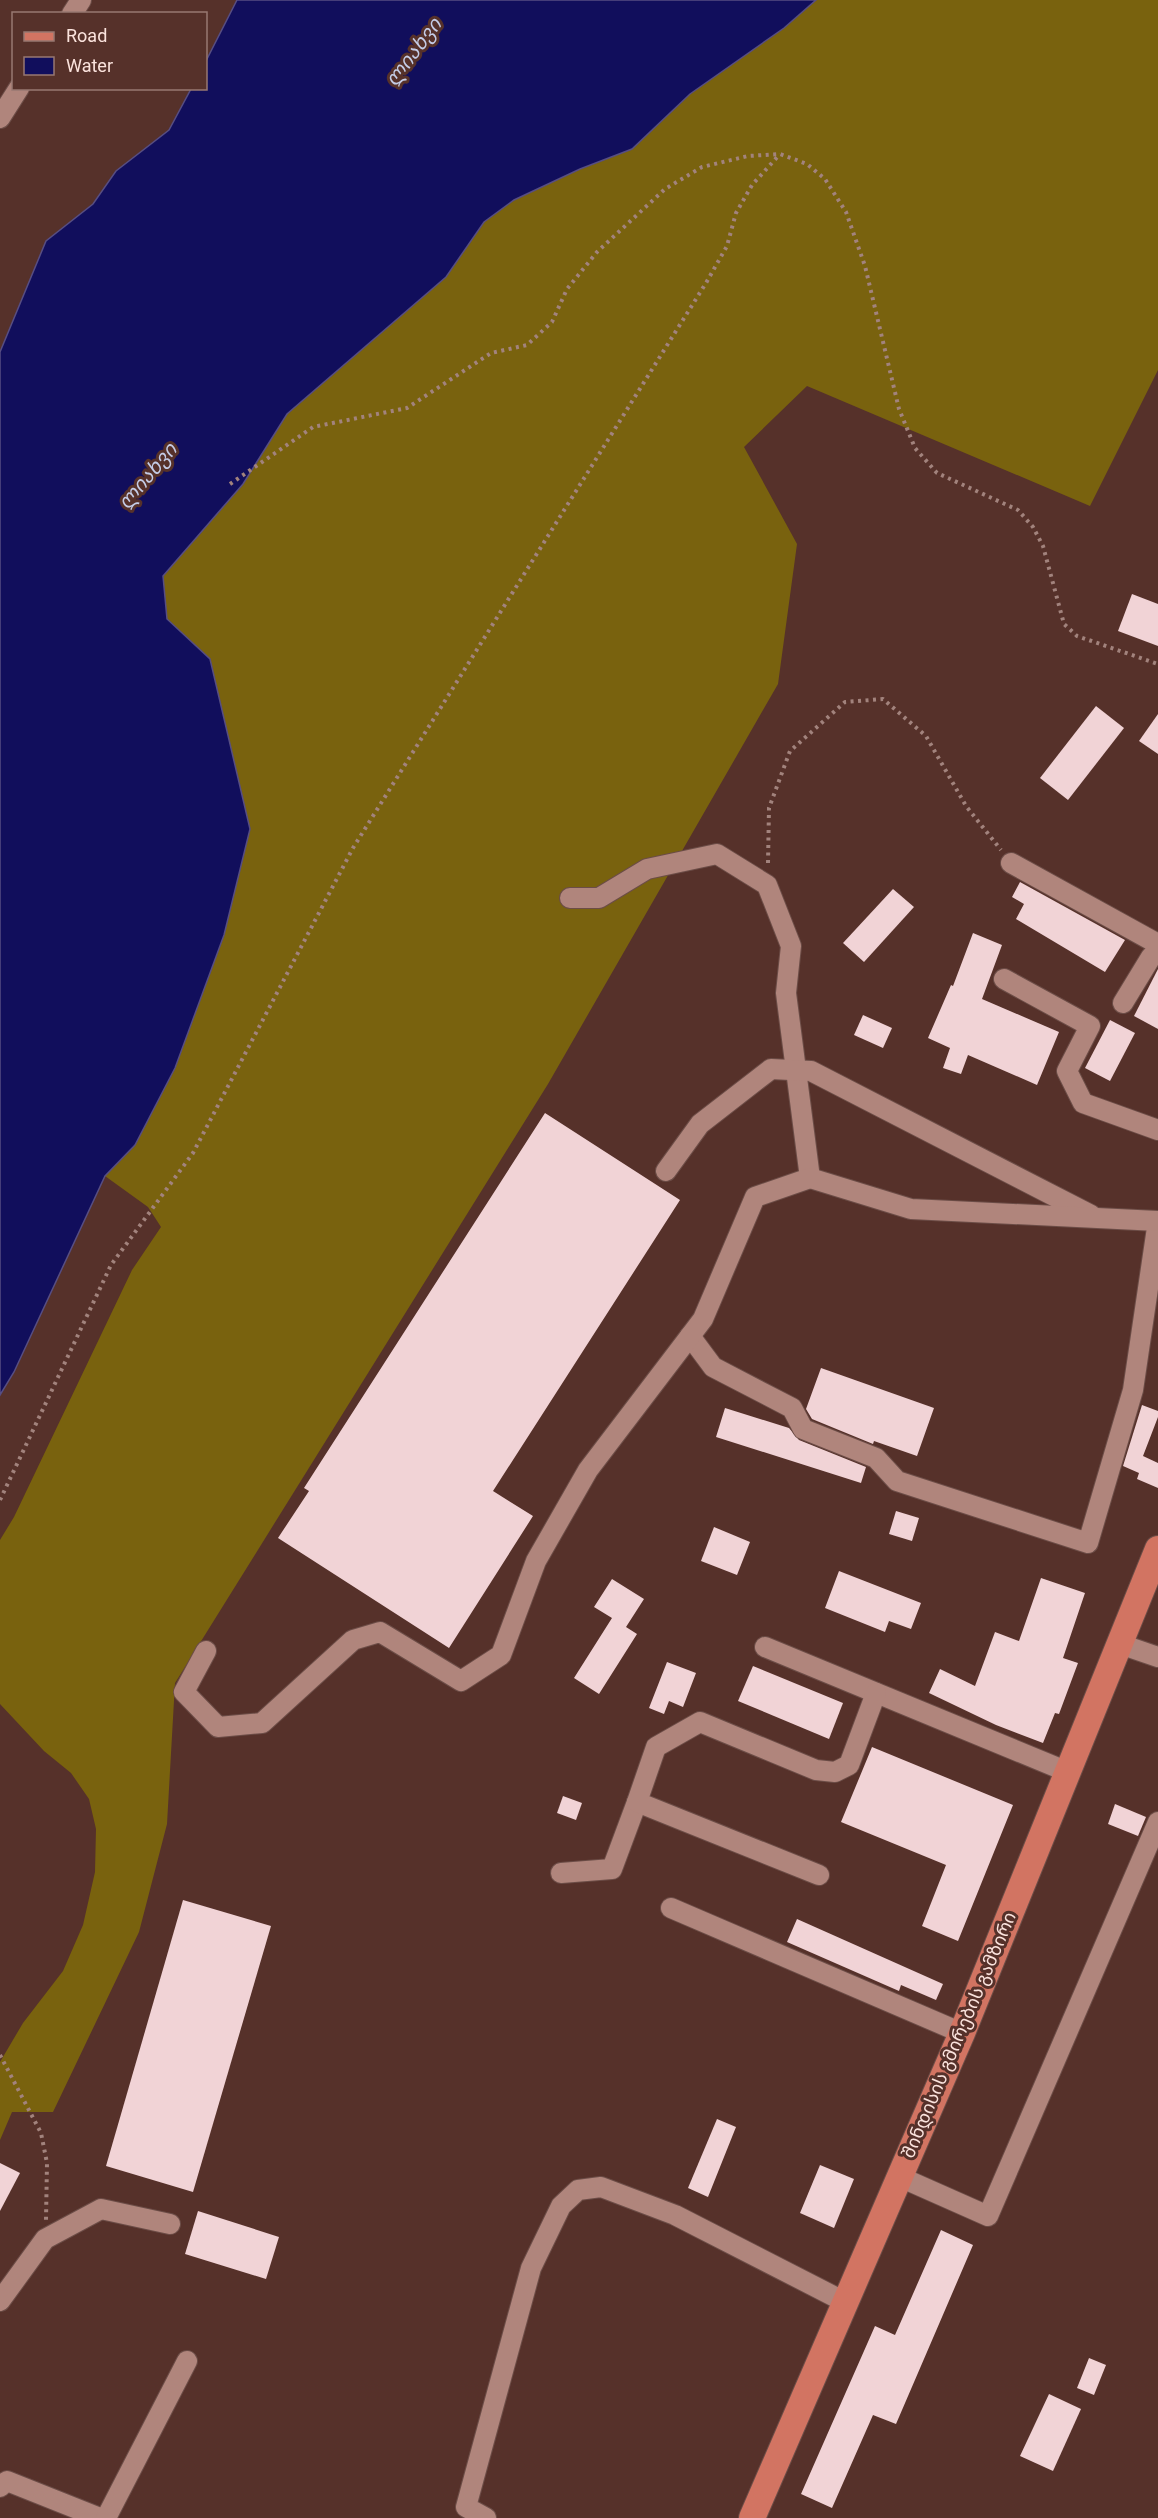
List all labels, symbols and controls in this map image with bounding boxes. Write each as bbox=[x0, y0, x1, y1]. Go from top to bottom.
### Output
legend bbox=[12, 12, 207, 90]
water label: ლიახვი bbox=[380, 12, 447, 91]
text: Road bbox=[66, 25, 107, 46]
text: Water bbox=[66, 55, 113, 76]
water label: ლიახვი bbox=[112, 437, 183, 514]
street label: შინდისის გმირების გამზირი bbox=[897, 1909, 1021, 2161]

